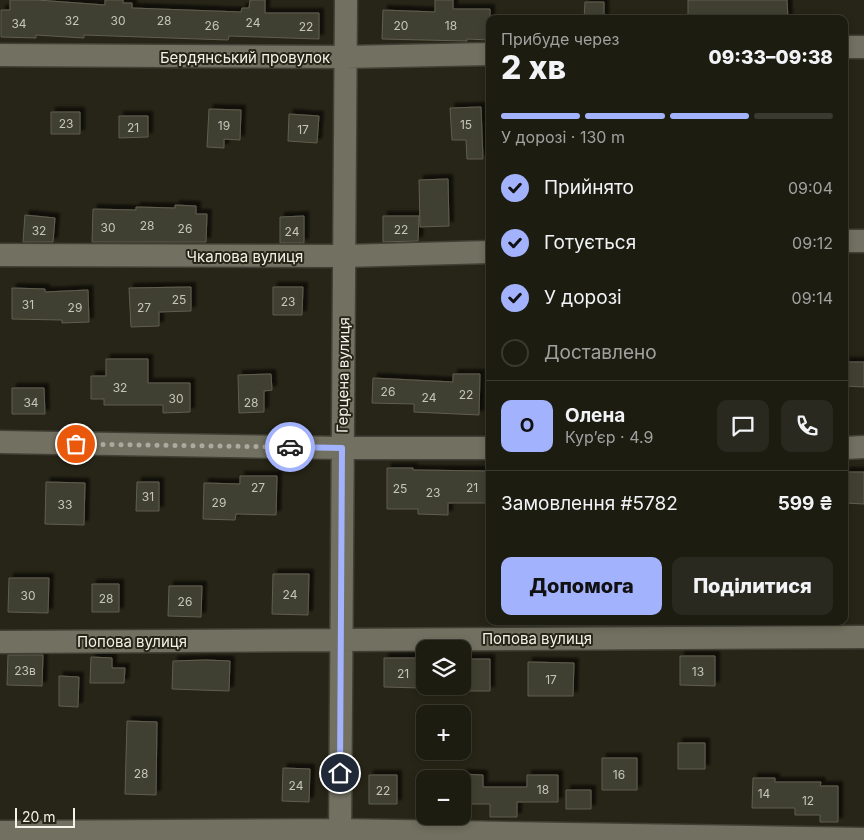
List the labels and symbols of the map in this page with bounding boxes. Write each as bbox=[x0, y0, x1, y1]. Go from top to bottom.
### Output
house number: 32 bbox=[65, 13, 79, 28]
house number: 30 bbox=[111, 13, 125, 28]
house number: 28 bbox=[157, 13, 171, 28]
house number: 24 bbox=[246, 15, 261, 30]
house number: 34 bbox=[11, 16, 27, 31]
house number: 26 bbox=[205, 18, 219, 33]
house number: 20 bbox=[394, 18, 408, 33]
house number: 18 bbox=[445, 18, 457, 33]
house number: 22 bbox=[299, 19, 313, 34]
street label: Бердянський провулок bbox=[160, 48, 330, 67]
house number: 23 bbox=[59, 116, 73, 131]
house number: 15 bbox=[460, 117, 472, 132]
house number: 19 bbox=[218, 118, 230, 133]
house number: 21 bbox=[127, 120, 139, 135]
house number: 17 bbox=[297, 122, 309, 137]
house number: 28 bbox=[140, 218, 154, 233]
house number: 30 bbox=[101, 220, 115, 235]
house number: 26 bbox=[178, 221, 192, 236]
house number: 22 bbox=[394, 222, 408, 237]
house number: 32 bbox=[32, 223, 46, 238]
house number: 24 bbox=[285, 224, 300, 239]
street label: Чкалова вулиця bbox=[187, 247, 303, 266]
house number: 25 bbox=[172, 292, 186, 307]
house number: 23 bbox=[281, 294, 295, 309]
house number: 31 bbox=[22, 297, 34, 312]
house number: 29 bbox=[68, 300, 82, 315]
house number: 27 bbox=[137, 300, 151, 315]
street label: Герцена вулиця bbox=[332, 317, 354, 433]
house number: 32 bbox=[113, 380, 127, 395]
house number: 26 bbox=[381, 384, 395, 399]
house number: 22 bbox=[459, 387, 473, 402]
house number: 24 bbox=[422, 390, 437, 405]
house number: 30 bbox=[169, 391, 183, 406]
house number: 34 bbox=[23, 395, 39, 410]
house number: 28 bbox=[244, 395, 258, 410]
courier bbox=[265, 422, 315, 472]
pin bbox=[55, 423, 97, 465]
house number: 27 bbox=[251, 480, 265, 495]
house number: 21 bbox=[466, 480, 478, 495]
house number: 25 bbox=[393, 481, 407, 496]
house number: 23 bbox=[426, 485, 440, 500]
house number: 31 bbox=[142, 489, 154, 504]
house number: 29 bbox=[212, 495, 226, 510]
house number: 33 bbox=[58, 497, 72, 512]
house number: 24 bbox=[283, 587, 298, 602]
house number: 30 bbox=[21, 588, 35, 603]
house number: 28 bbox=[99, 591, 113, 606]
house number: 26 bbox=[178, 594, 192, 609]
street label: Попова вулиця bbox=[482, 629, 592, 648]
street label: Попова вулиця bbox=[77, 632, 187, 651]
house number: 23в bbox=[14, 663, 36, 678]
house number: 13 bbox=[692, 664, 704, 679]
house number: 21 bbox=[397, 666, 409, 681]
house number: 17 bbox=[545, 672, 557, 687]
pin bbox=[319, 752, 361, 794]
house number: 28 bbox=[134, 766, 148, 781]
house number: 16 bbox=[613, 767, 625, 782]
house number: 24 bbox=[289, 778, 304, 793]
house number: 18 bbox=[537, 782, 549, 797]
house number: 22 bbox=[376, 783, 390, 798]
house number: 14 bbox=[758, 786, 771, 801]
house number: 12 bbox=[802, 793, 814, 808]
scale bar bbox=[15, 805, 75, 828]

